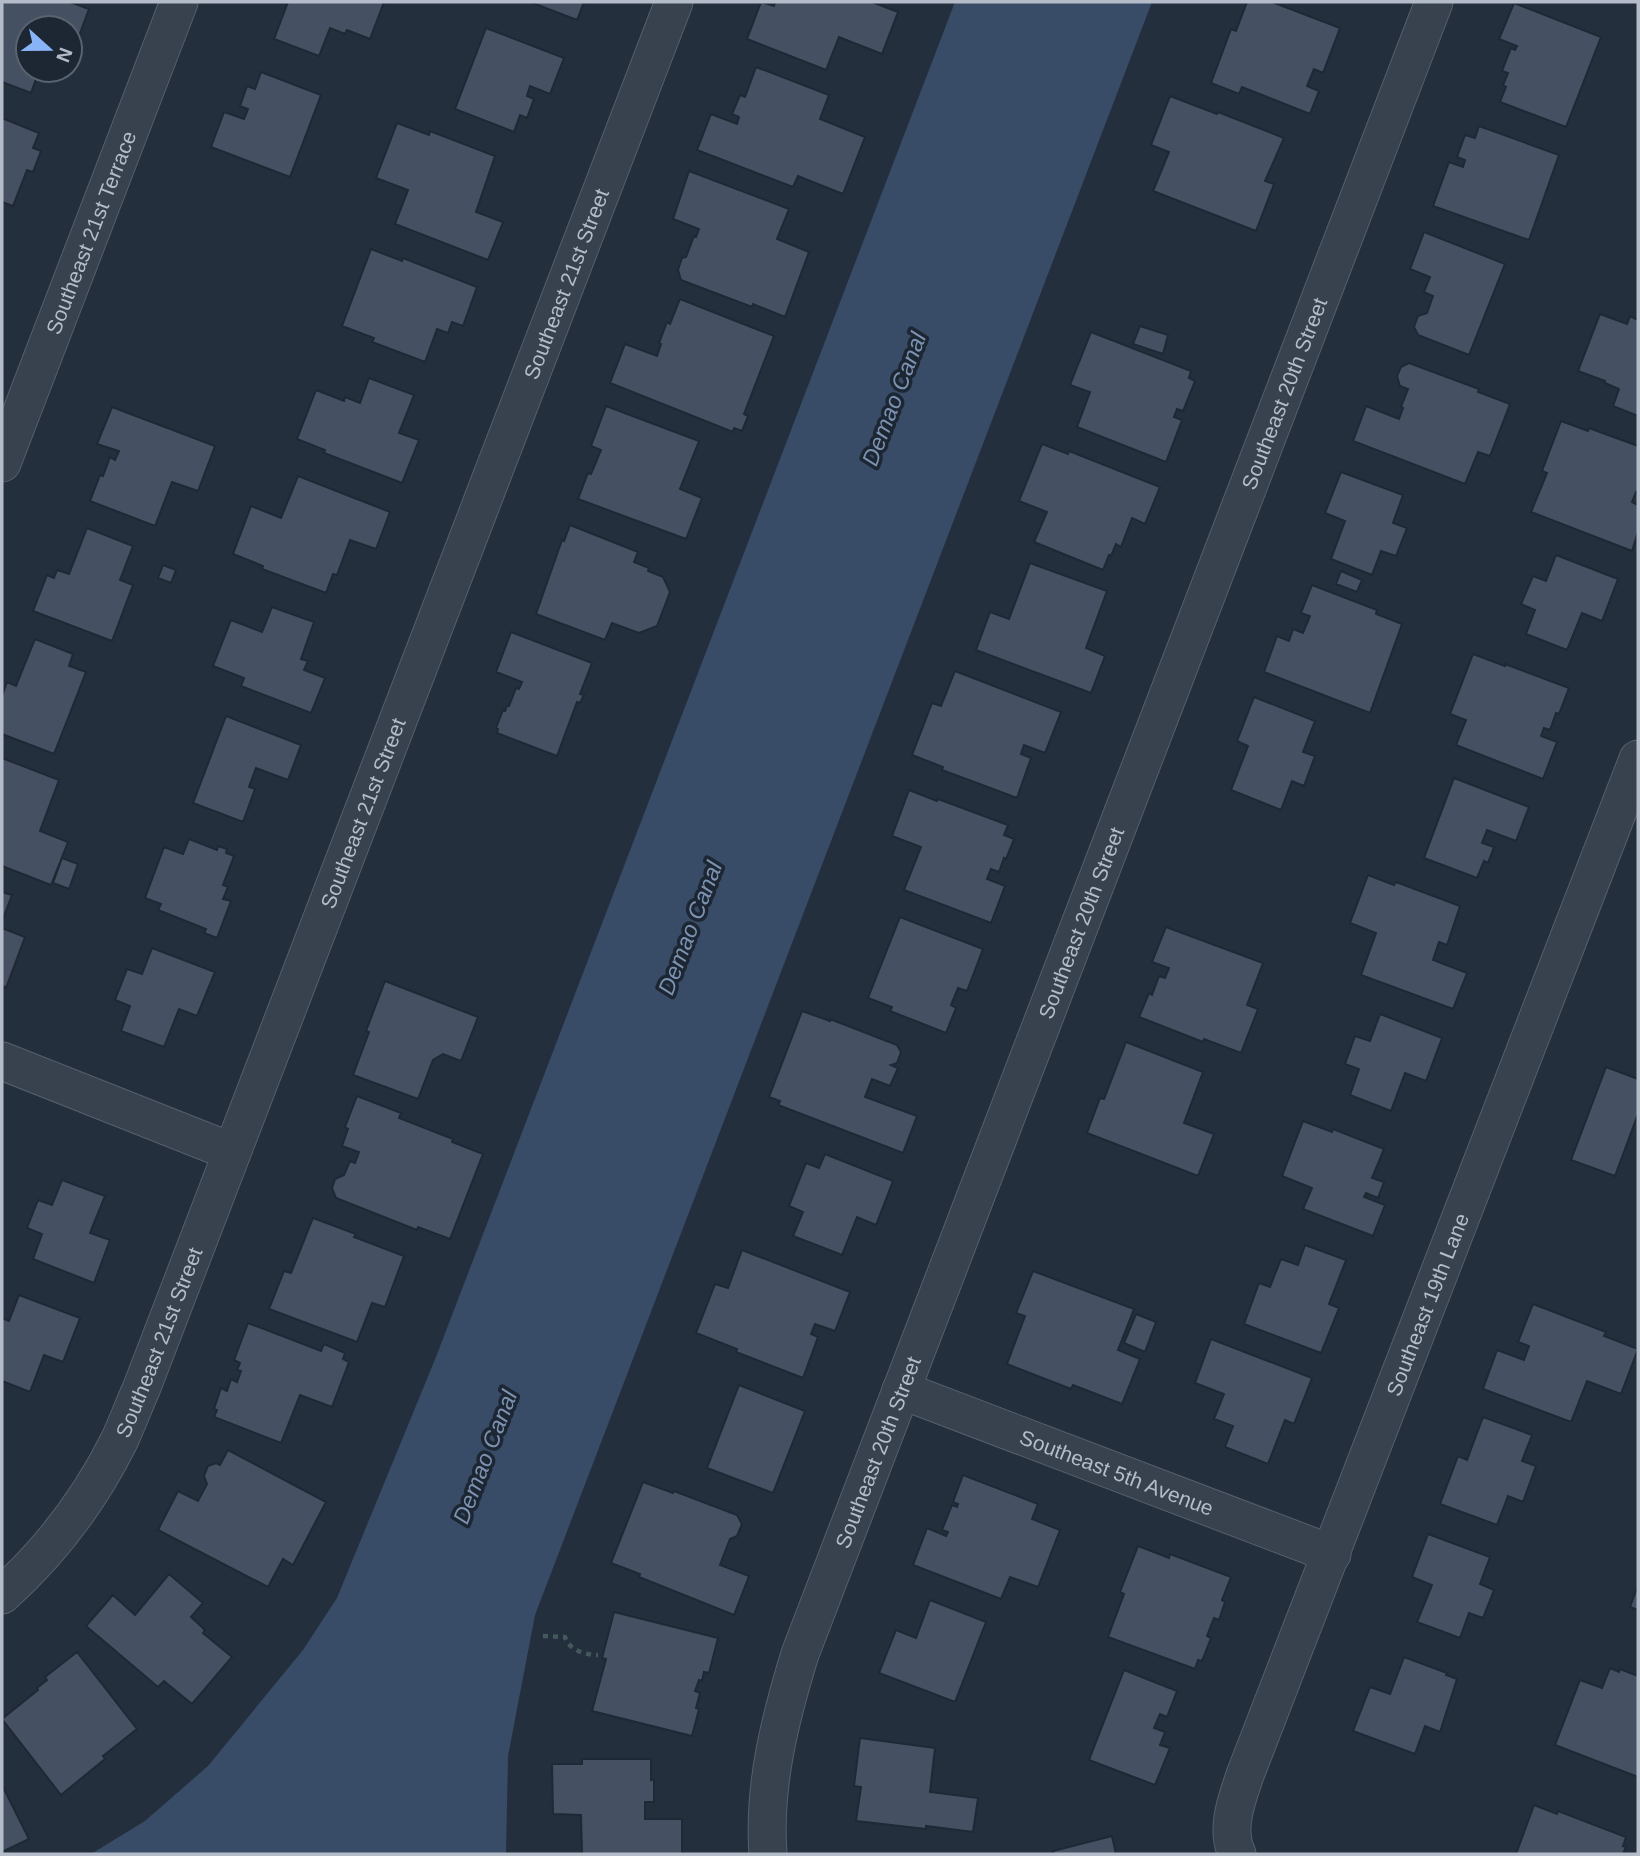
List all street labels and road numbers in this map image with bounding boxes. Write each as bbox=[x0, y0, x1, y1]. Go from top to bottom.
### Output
street label: Southeast 21st Terrace bbox=[41, 128, 140, 337]
street label: Southeast 21st Street bbox=[519, 185, 613, 382]
street label: Southeast 20th Street bbox=[1237, 294, 1331, 492]
street label: Southeast 21st Street bbox=[315, 714, 409, 912]
street label: Southeast 20th Street bbox=[1033, 824, 1128, 1022]
street label: Southeast 19th Lane bbox=[1381, 1210, 1473, 1399]
street label: Southeast 21st Street bbox=[111, 1244, 206, 1441]
street label: Southeast 20th Street bbox=[830, 1353, 925, 1551]
street label: Southeast 5th Avenue bbox=[1017, 1425, 1217, 1519]

